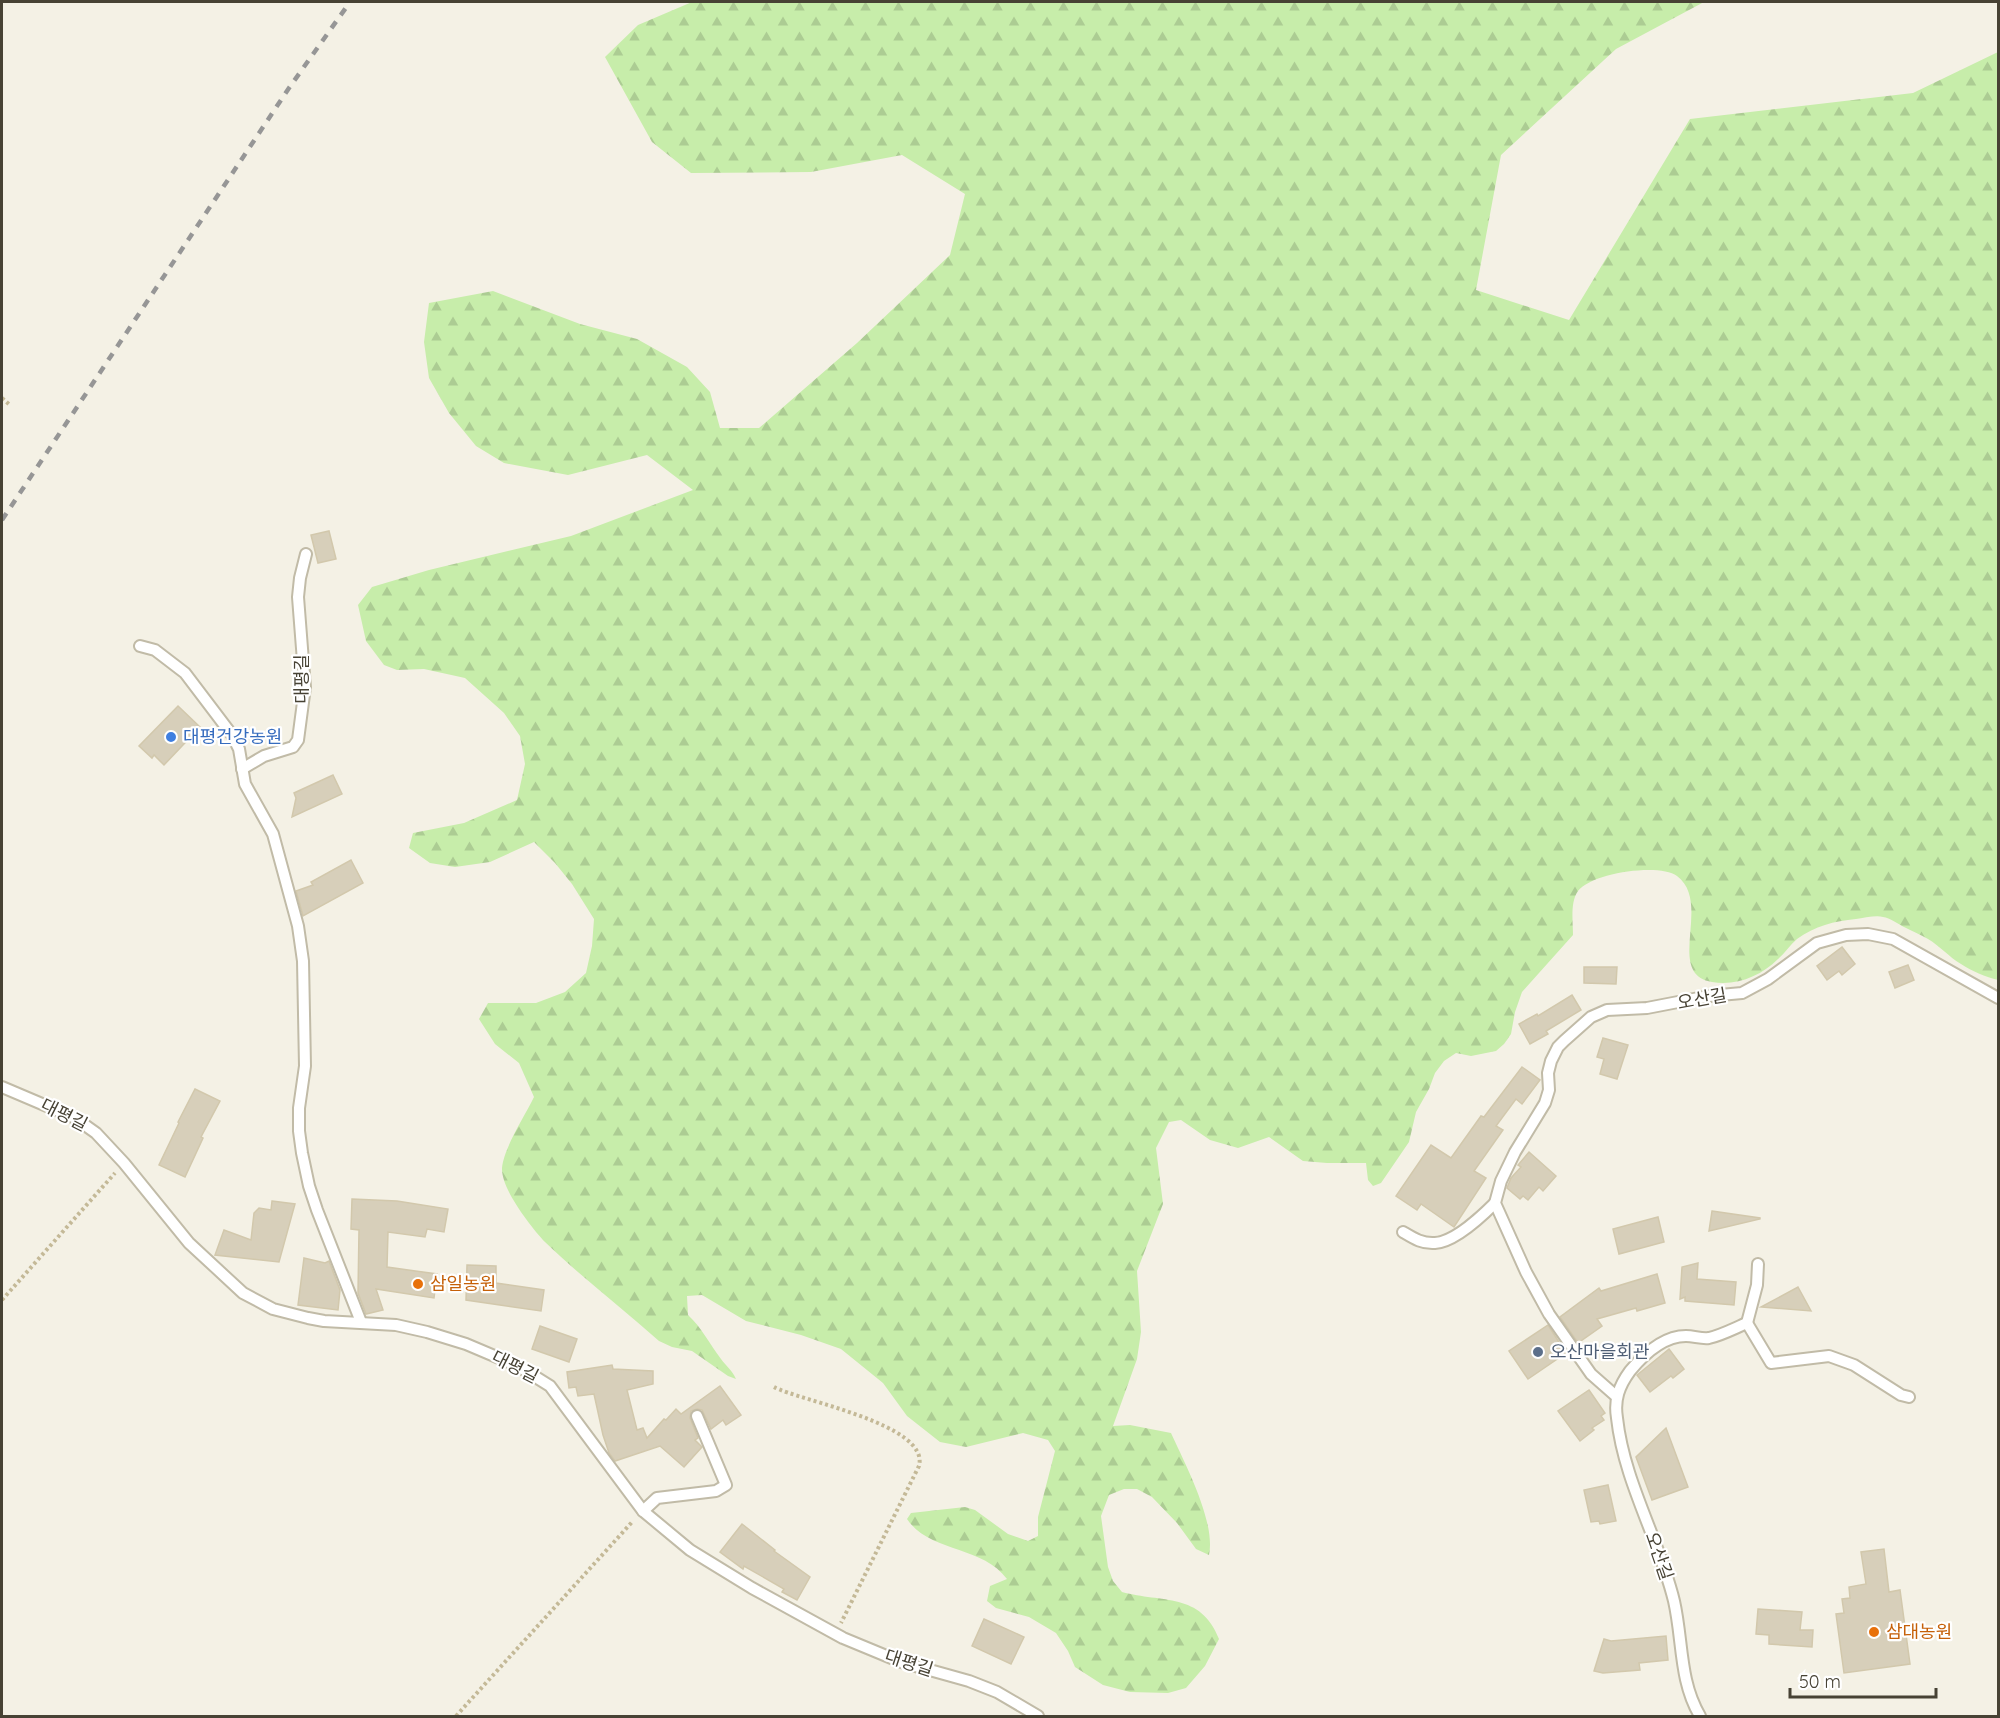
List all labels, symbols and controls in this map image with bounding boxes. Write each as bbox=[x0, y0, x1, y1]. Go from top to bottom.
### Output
street label: 대평길 bbox=[290, 654, 313, 704]
place label: 대평건강농원 bbox=[183, 725, 282, 748]
marker: 대평건강농원 bbox=[164, 730, 178, 744]
street label: 오산길 bbox=[1675, 983, 1728, 1014]
street label: 대평길 bbox=[37, 1093, 92, 1136]
place label: 삼일농원 bbox=[430, 1272, 496, 1295]
marker: 삼일농원 bbox=[411, 1277, 425, 1291]
place label: 오산마을회관 bbox=[1550, 1340, 1650, 1363]
street label: 대평길 bbox=[488, 1345, 543, 1388]
marker: 오산마을회관 bbox=[1531, 1345, 1545, 1359]
street label: 오산길 bbox=[1641, 1529, 1678, 1583]
place label: 삼대농원 bbox=[1886, 1620, 1952, 1643]
marker: 삼대농원 bbox=[1867, 1625, 1881, 1639]
street label: 대평길 bbox=[882, 1644, 936, 1681]
scale bar bbox=[1790, 1661, 1936, 1699]
text: 50 m bbox=[1799, 1670, 1841, 1693]

